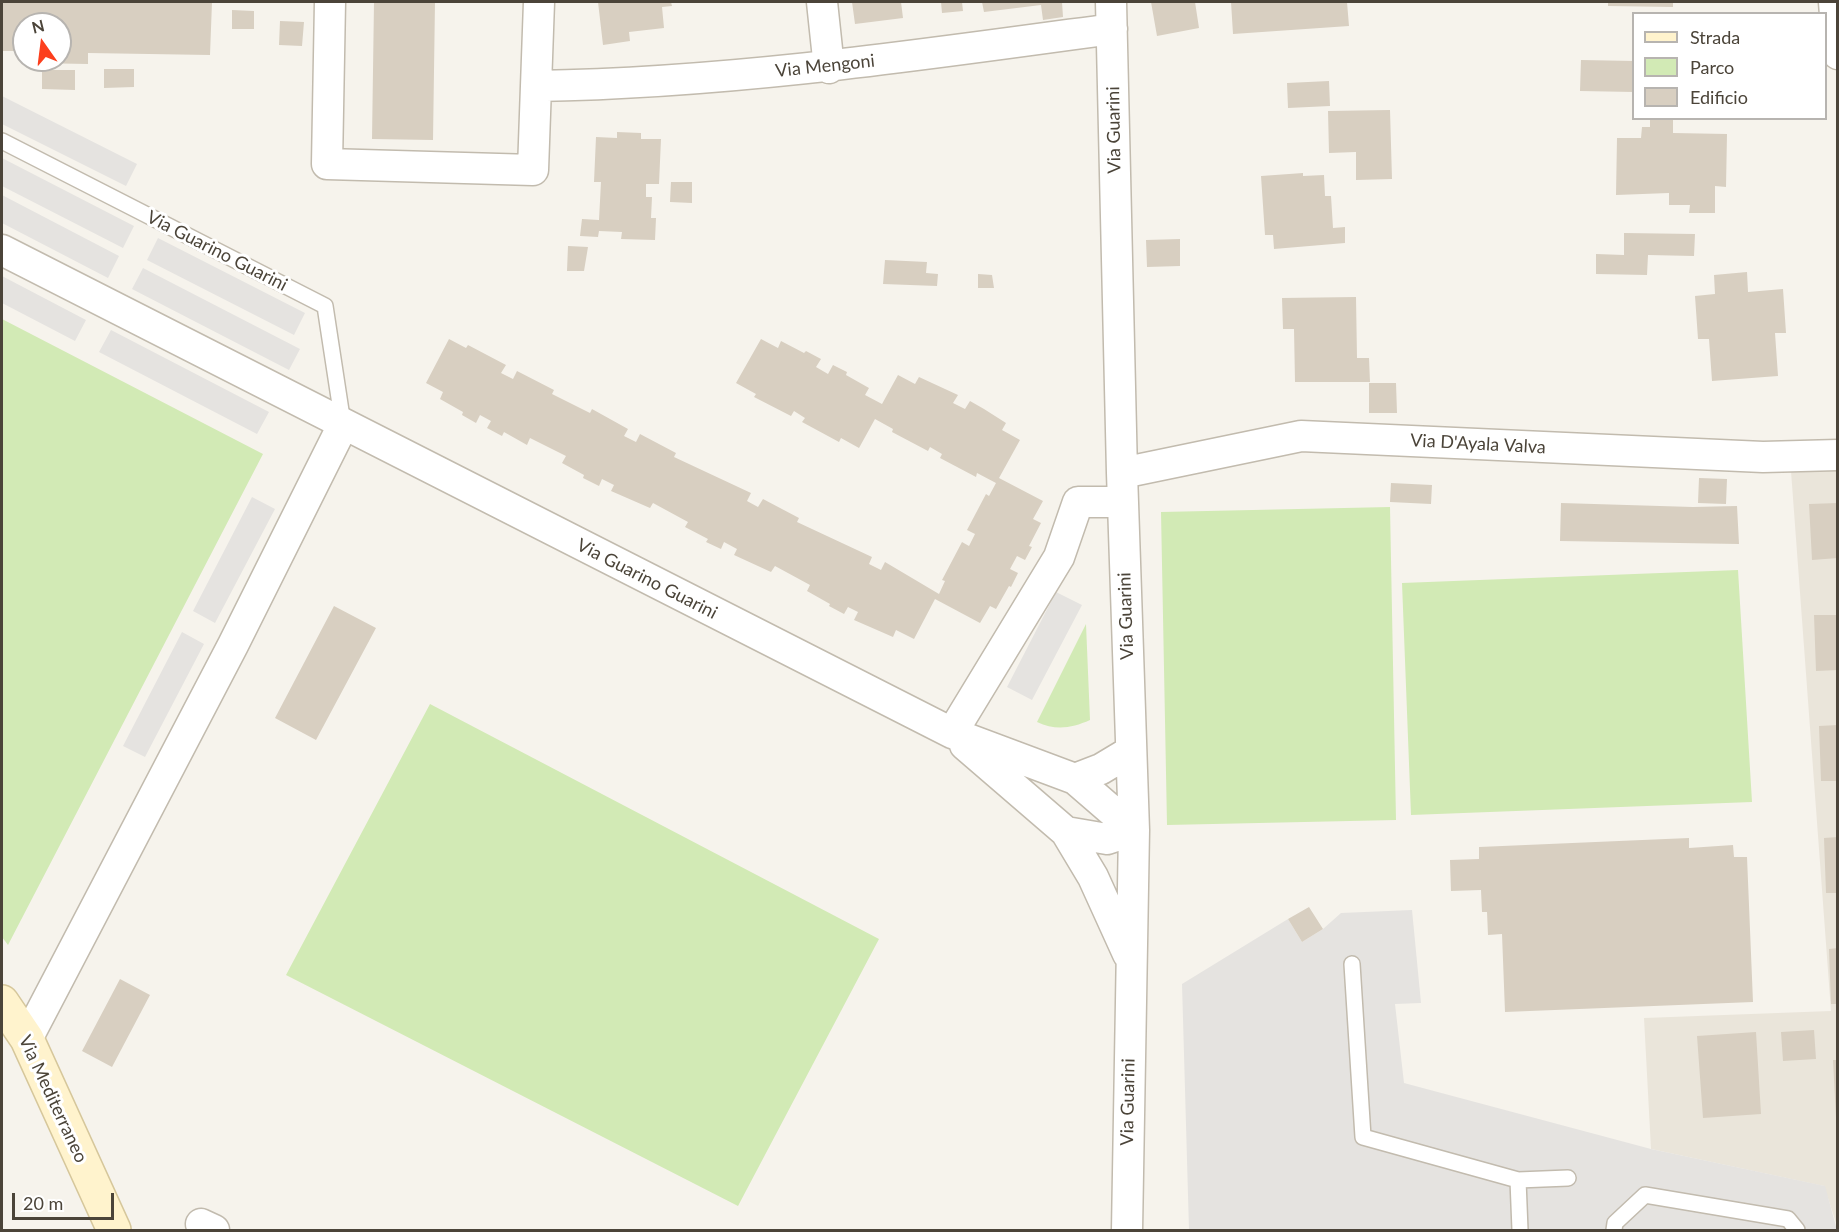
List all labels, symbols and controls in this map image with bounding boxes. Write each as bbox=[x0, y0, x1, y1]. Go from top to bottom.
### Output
north arrow bbox=[12, 12, 72, 72]
legend bbox=[1632, 12, 1827, 120]
text: N bbox=[30, 15, 46, 37]
text: Strada bbox=[1690, 26, 1740, 48]
street label: Via Mengoni bbox=[774, 50, 876, 82]
text: Parco bbox=[1690, 56, 1734, 78]
street label: Via Guarini bbox=[1102, 86, 1126, 174]
text: Edificio bbox=[1690, 86, 1748, 108]
street label: Via Guarino Guarini bbox=[143, 206, 291, 296]
street label: Via D'Ayala Valva bbox=[1410, 430, 1546, 458]
street label: Via Guarino Guarini bbox=[573, 534, 721, 624]
street label: Via Guarini bbox=[1114, 572, 1138, 660]
street label: Via Mediterraneo bbox=[14, 1032, 92, 1166]
street label: Via Guarini bbox=[1116, 1058, 1140, 1146]
scale bar bbox=[15, 1181, 117, 1219]
text: 20 m bbox=[23, 1192, 63, 1214]

